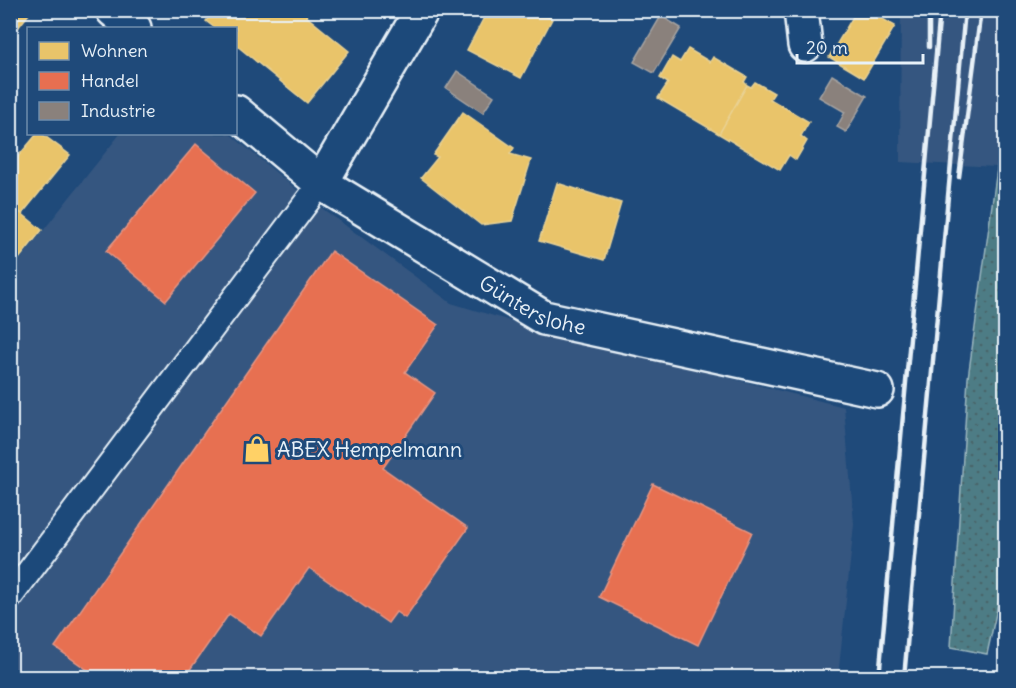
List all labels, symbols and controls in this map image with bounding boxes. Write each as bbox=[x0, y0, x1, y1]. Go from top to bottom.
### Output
legend bbox=[27, 27, 237, 135]
scale bar bbox=[797, 27, 923, 65]
text: 20 m bbox=[806, 36, 848, 59]
text: Wohnen bbox=[81, 39, 148, 62]
text: Handel bbox=[81, 69, 139, 92]
text: Industrie bbox=[81, 99, 156, 122]
street label: Günterslohe bbox=[474, 268, 588, 340]
shop icon: ABEX Hempelmann bbox=[242, 434, 272, 464]
place label: ABEX Hempelmann bbox=[277, 436, 462, 463]

